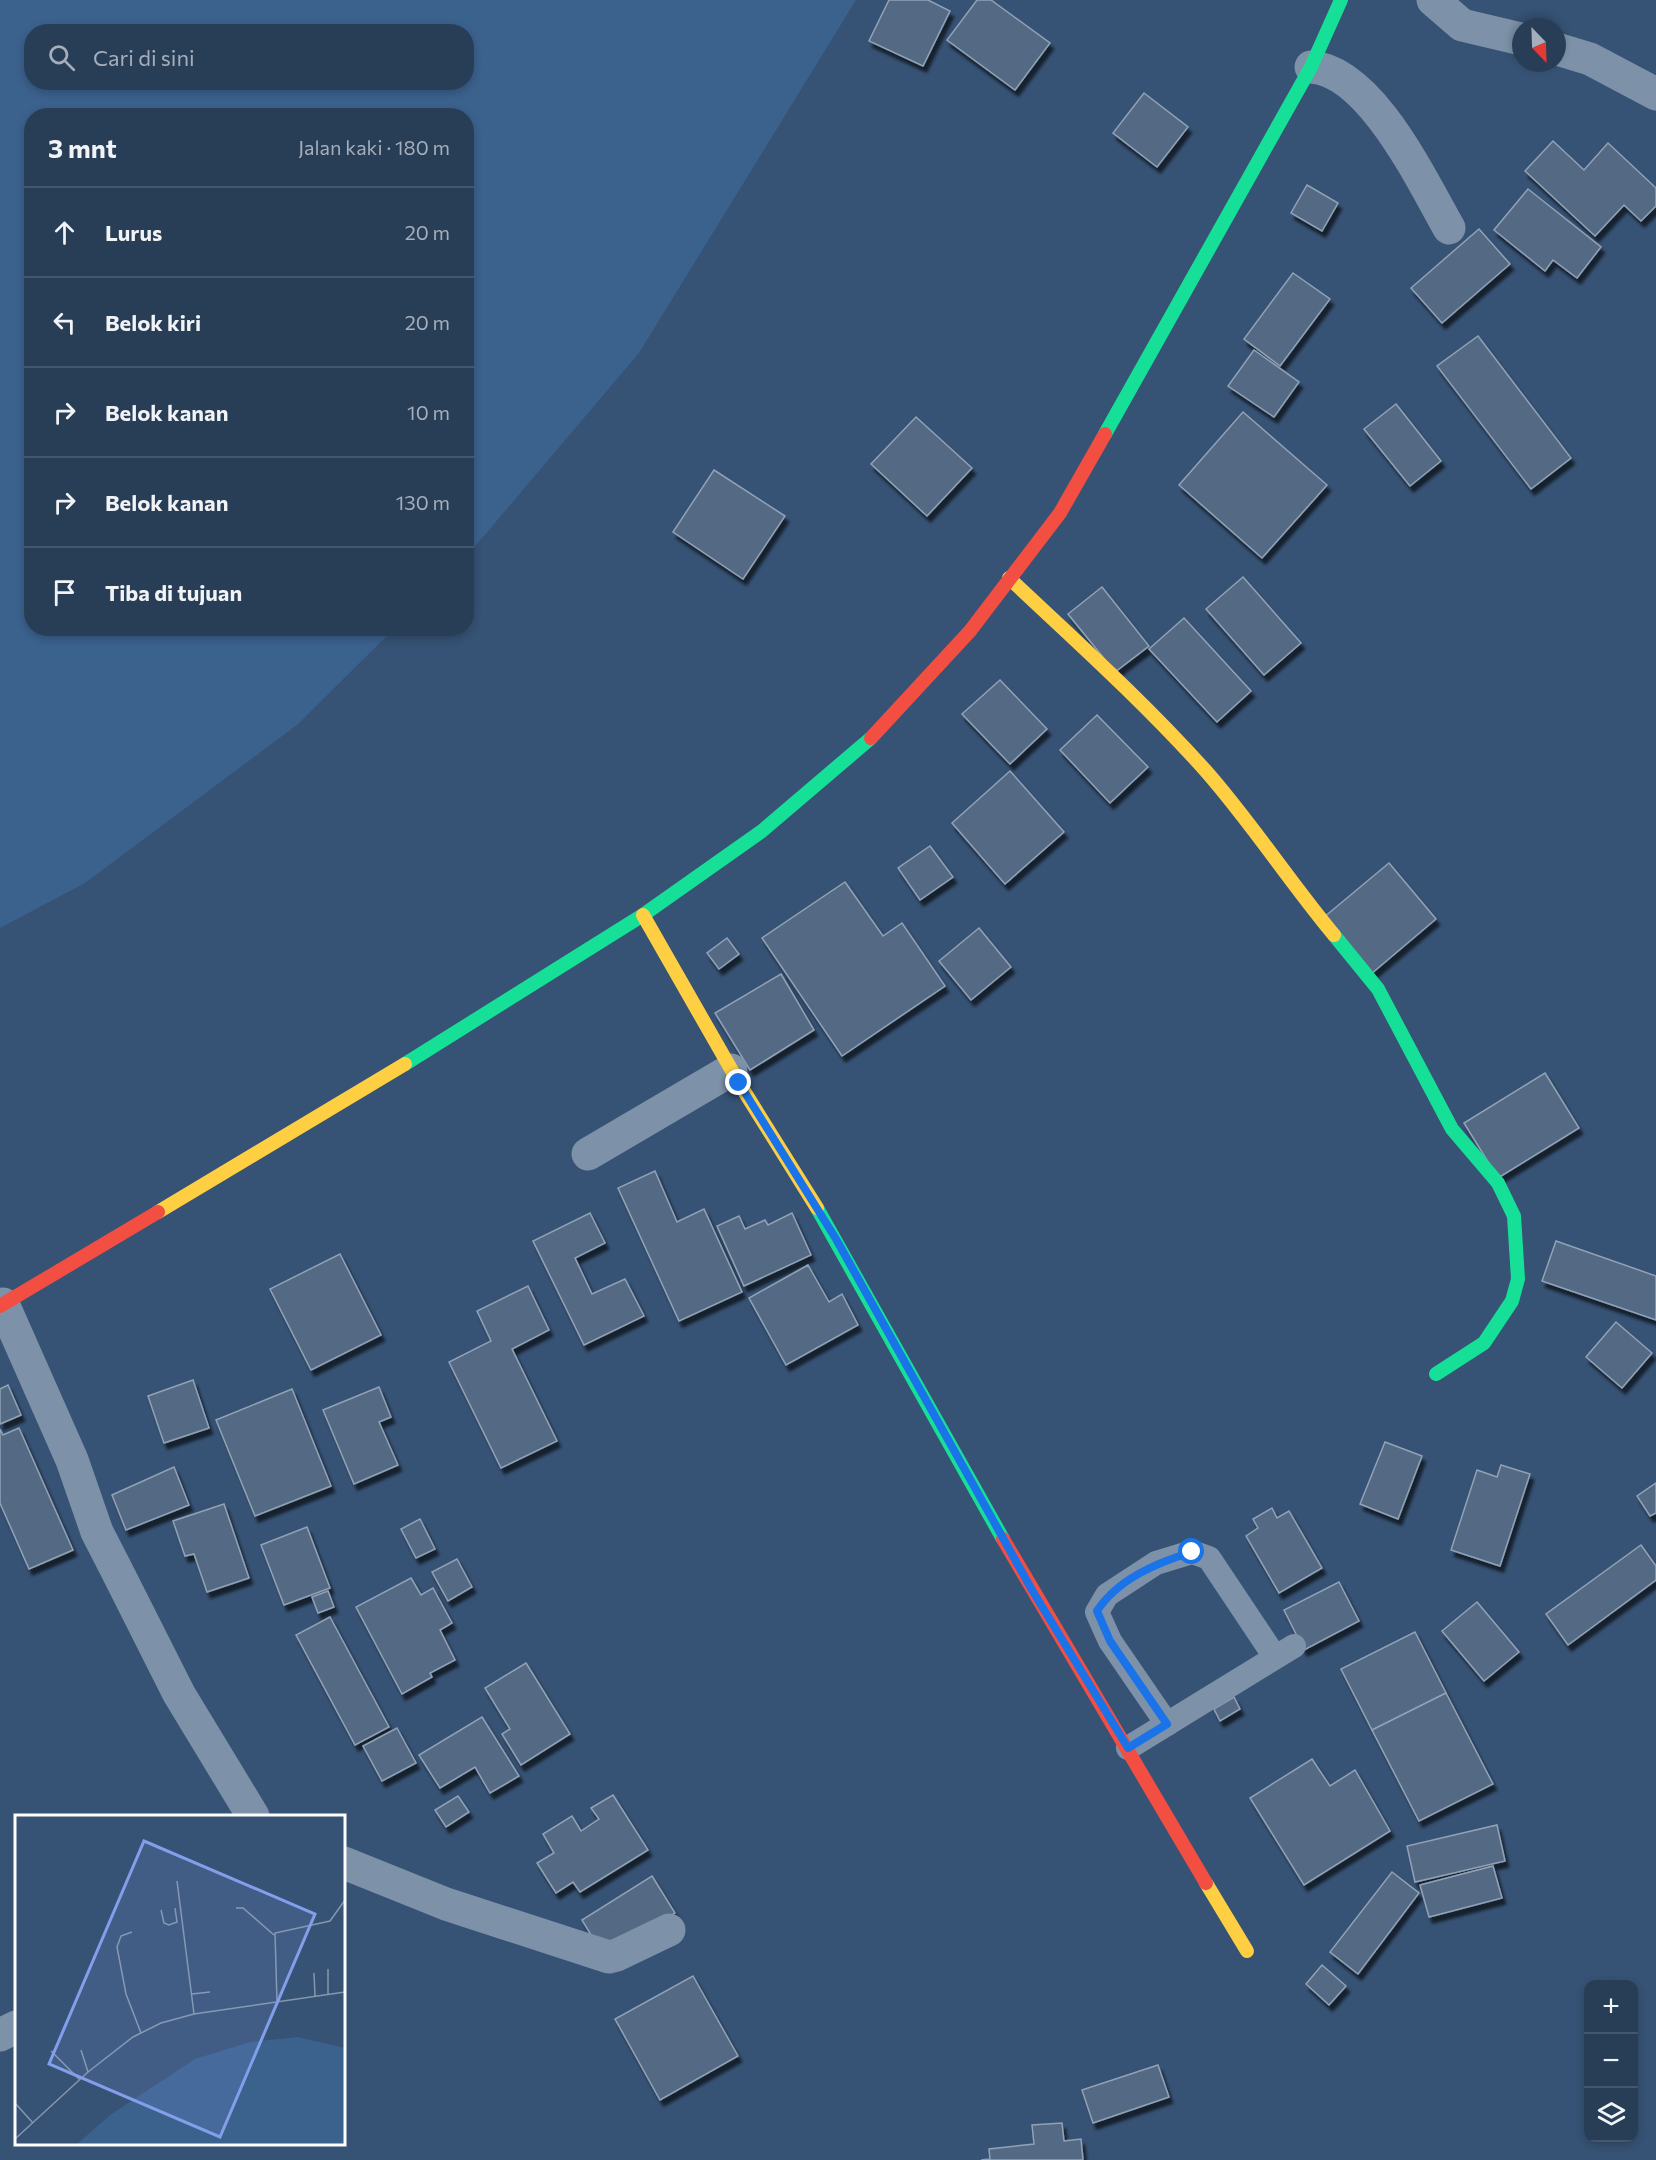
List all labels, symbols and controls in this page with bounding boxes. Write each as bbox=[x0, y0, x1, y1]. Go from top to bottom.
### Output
north arrow bbox=[1512, 18, 1566, 72]
search box bbox=[24, 24, 474, 90]
icon: search bbox=[45, 41, 78, 74]
text: Cari di sini bbox=[93, 44, 195, 71]
text: 3 mnt bbox=[48, 132, 117, 163]
text: Jalan kaki · 180 m bbox=[298, 135, 450, 159]
icon: ahead bbox=[48, 216, 81, 249]
text: Lurus bbox=[105, 219, 162, 246]
text: 20 m bbox=[405, 220, 450, 244]
icon: left bbox=[48, 306, 81, 339]
text: Belok kiri bbox=[105, 309, 201, 336]
text: 20 m bbox=[405, 310, 450, 334]
icon: right bbox=[48, 396, 81, 429]
text: Belok kanan bbox=[105, 399, 228, 426]
text: 10 m bbox=[407, 400, 450, 424]
icon: right bbox=[48, 486, 81, 519]
text: Belok kanan bbox=[105, 489, 228, 516]
text: 130 m bbox=[396, 490, 450, 514]
icon: arrive bbox=[48, 576, 81, 609]
text: Tiba di tujuan bbox=[105, 579, 242, 606]
route end bbox=[725, 1069, 751, 1095]
route start bbox=[1178, 1538, 1204, 1564]
inset map bbox=[15, 1815, 345, 2145]
map controls bbox=[1584, 1980, 1638, 2142]
button: + bbox=[1584, 1980, 1638, 2034]
button: − bbox=[1584, 2034, 1638, 2088]
button: layers bbox=[1584, 2088, 1638, 2142]

